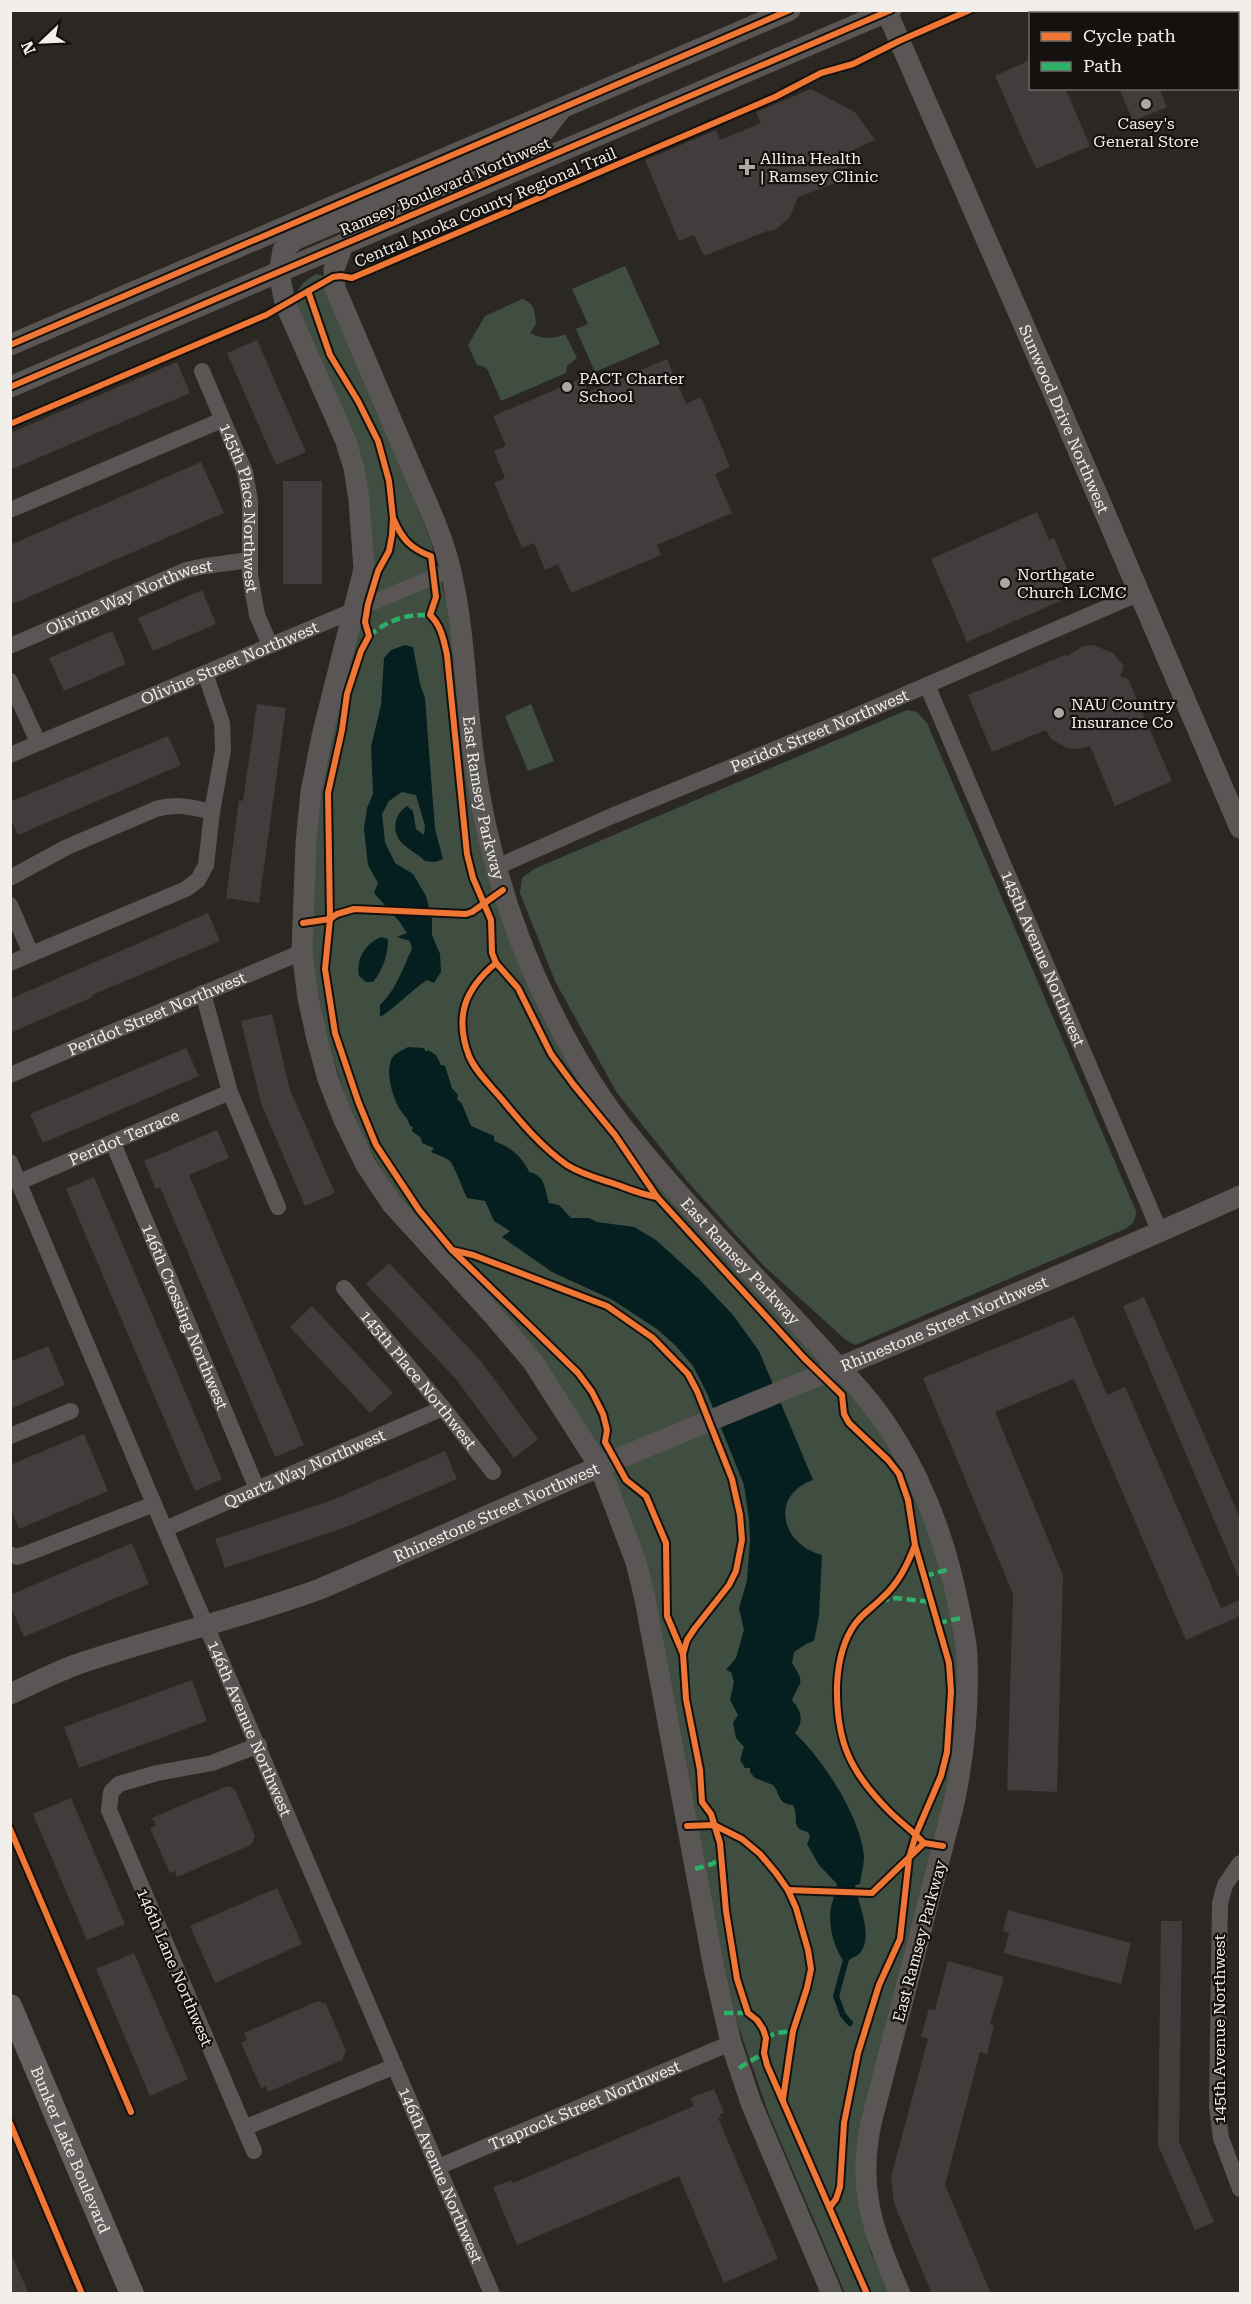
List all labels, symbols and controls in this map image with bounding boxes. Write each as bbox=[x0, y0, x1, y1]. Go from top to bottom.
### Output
north arrow bbox=[12, 12, 72, 72]
legend bbox=[1029, 12, 1239, 90]
text: Cycle path bbox=[1083, 25, 1176, 46]
text: N bbox=[17, 38, 40, 57]
text: Path bbox=[1083, 55, 1122, 76]
marker: Casey's General Store bbox=[1139, 97, 1153, 111]
place label: Casey's General Store bbox=[1093, 114, 1199, 151]
street label: Ramsey Boulevard Northwest bbox=[337, 133, 553, 240]
street label: Central Anoka County Regional Trail bbox=[351, 143, 619, 271]
place label: Allina Health | Ramsey Clinic bbox=[760, 149, 878, 186]
marker: Allina Health | Ramsey Clinic bbox=[738, 158, 756, 176]
street label: Sunwood Drive Northwest bbox=[1015, 322, 1113, 516]
place label: PACT Charter School bbox=[579, 369, 685, 406]
marker: PACT Charter School bbox=[560, 380, 574, 394]
street label: 145th Place Northwest bbox=[215, 420, 262, 594]
street label: Olivine Way Northwest bbox=[43, 556, 213, 639]
place label: Northgate Church LCMC bbox=[1017, 565, 1126, 602]
marker: Northgate Church LCMC bbox=[998, 576, 1012, 590]
street label: Olivine Street Northwest bbox=[138, 617, 321, 709]
street label: Peridot Street Northwest bbox=[728, 685, 911, 776]
place label: NAU Country Insurance Co bbox=[1071, 695, 1176, 732]
marker: NAU Country Insurance Co bbox=[1052, 706, 1066, 720]
street label: East Ramsey Parkway bbox=[459, 715, 508, 882]
street label: 145th Avenue Northwest bbox=[997, 868, 1089, 1049]
street label: Peridot Street Northwest bbox=[65, 968, 249, 1060]
street label: Peridot Terrace bbox=[66, 1106, 182, 1170]
street label: East Ramsey Parkway bbox=[677, 1194, 804, 1329]
street label: 146th Crossing Northwest bbox=[138, 1221, 232, 1413]
street label: Rhinestone Street Northwest bbox=[838, 1272, 1051, 1376]
street label: 145th Place Northwest bbox=[356, 1306, 480, 1453]
street label: Quartz Way Northwest bbox=[221, 1425, 388, 1512]
street label: Rhinestone Street Northwest bbox=[391, 1459, 602, 1566]
street label: 146th Avenue Northwest bbox=[203, 1638, 296, 1819]
street label: East Ramsey Parkway bbox=[889, 1858, 950, 2024]
street label: 146th Lane Northwest bbox=[133, 1885, 216, 2049]
street label: 145th Avenue Northwest bbox=[1210, 1934, 1229, 2124]
street label: Traprock Street Northwest bbox=[486, 2057, 683, 2154]
street label: Bunker Lake Boulevard bbox=[27, 2063, 114, 2236]
street label: 146th Avenue Northwest bbox=[395, 2084, 487, 2266]

